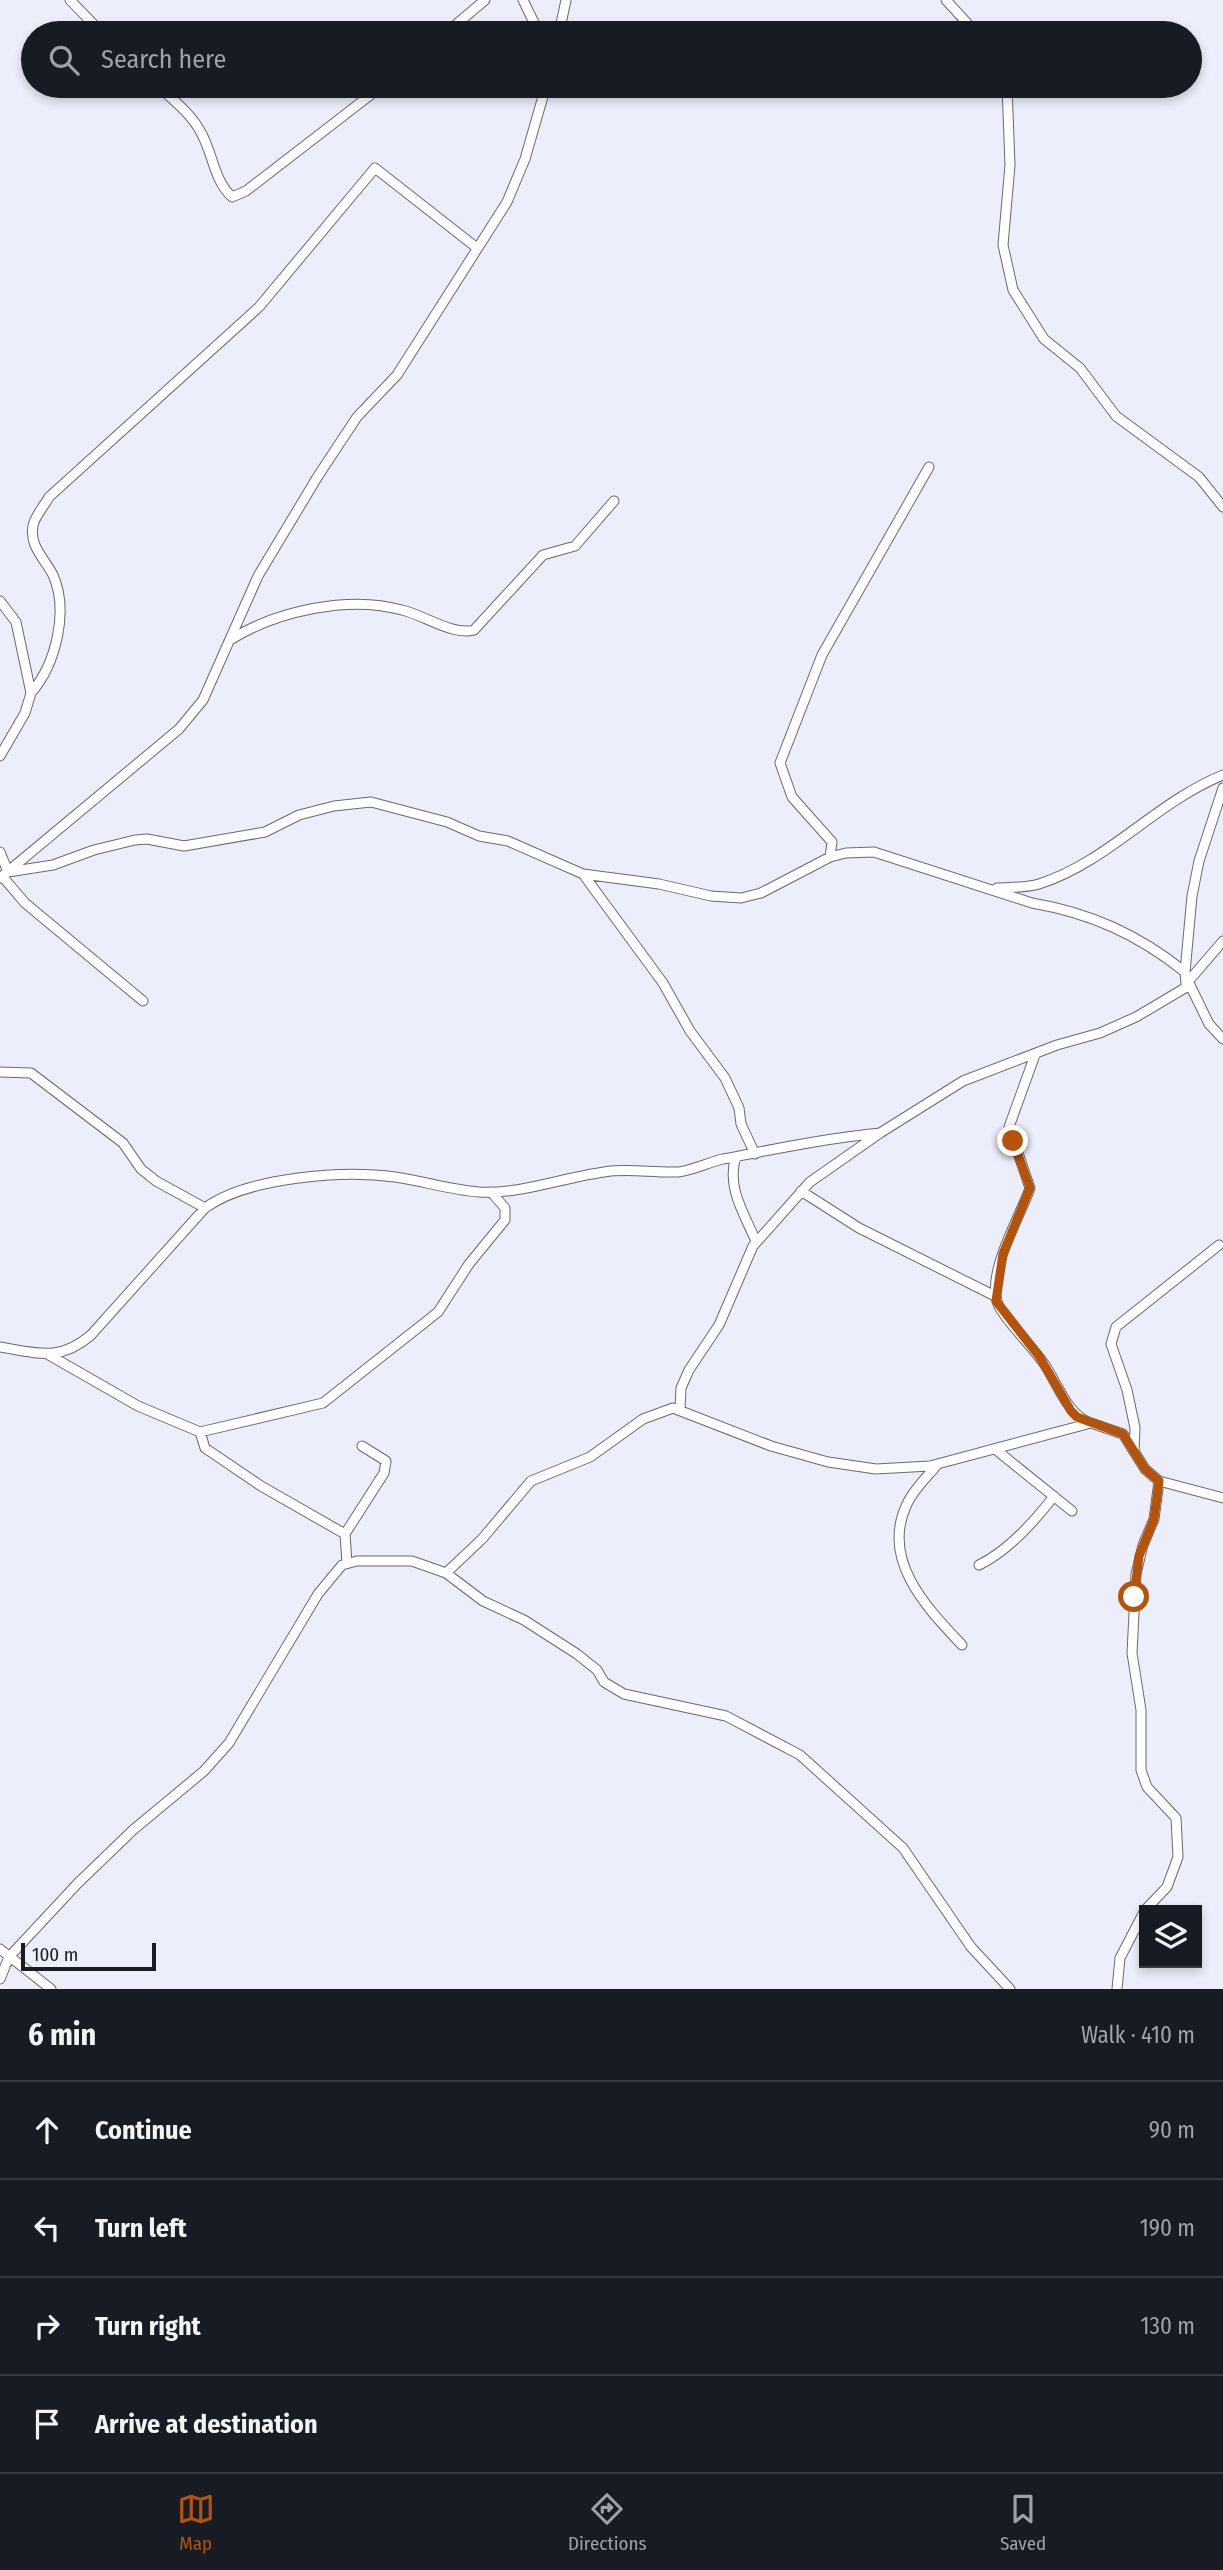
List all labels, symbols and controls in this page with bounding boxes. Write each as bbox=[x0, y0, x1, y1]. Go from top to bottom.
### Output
search box bbox=[21, 21, 1202, 98]
icon: search bbox=[45, 41, 83, 79]
text: Search here bbox=[101, 44, 226, 75]
route end bbox=[997, 1125, 1028, 1156]
route start bbox=[1118, 1581, 1149, 1612]
map controls bbox=[1139, 1905, 1202, 1968]
button: layers bbox=[1139, 1905, 1202, 1968]
scale bar bbox=[21, 1940, 156, 1972]
text: 100 m bbox=[32, 1943, 78, 1966]
text: 6 min bbox=[28, 2017, 96, 2053]
text: Walk · 410 m bbox=[1081, 2021, 1195, 2049]
icon: ahead bbox=[28, 2111, 66, 2149]
text: Continue bbox=[95, 2115, 192, 2146]
text: 90 m bbox=[1149, 2116, 1195, 2144]
icon: left bbox=[28, 2209, 66, 2247]
text: Turn left bbox=[95, 2213, 187, 2244]
text: 190 m bbox=[1140, 2214, 1195, 2242]
icon: right bbox=[28, 2307, 66, 2345]
text: Turn right bbox=[95, 2311, 201, 2342]
text: 130 m bbox=[1141, 2312, 1195, 2340]
icon: arrive bbox=[28, 2405, 66, 2443]
text: Arrive at destination bbox=[95, 2409, 318, 2440]
tab: Map bbox=[177, 2490, 215, 2555]
tab: Directions bbox=[568, 2490, 647, 2555]
tab: Saved bbox=[1000, 2490, 1046, 2555]

